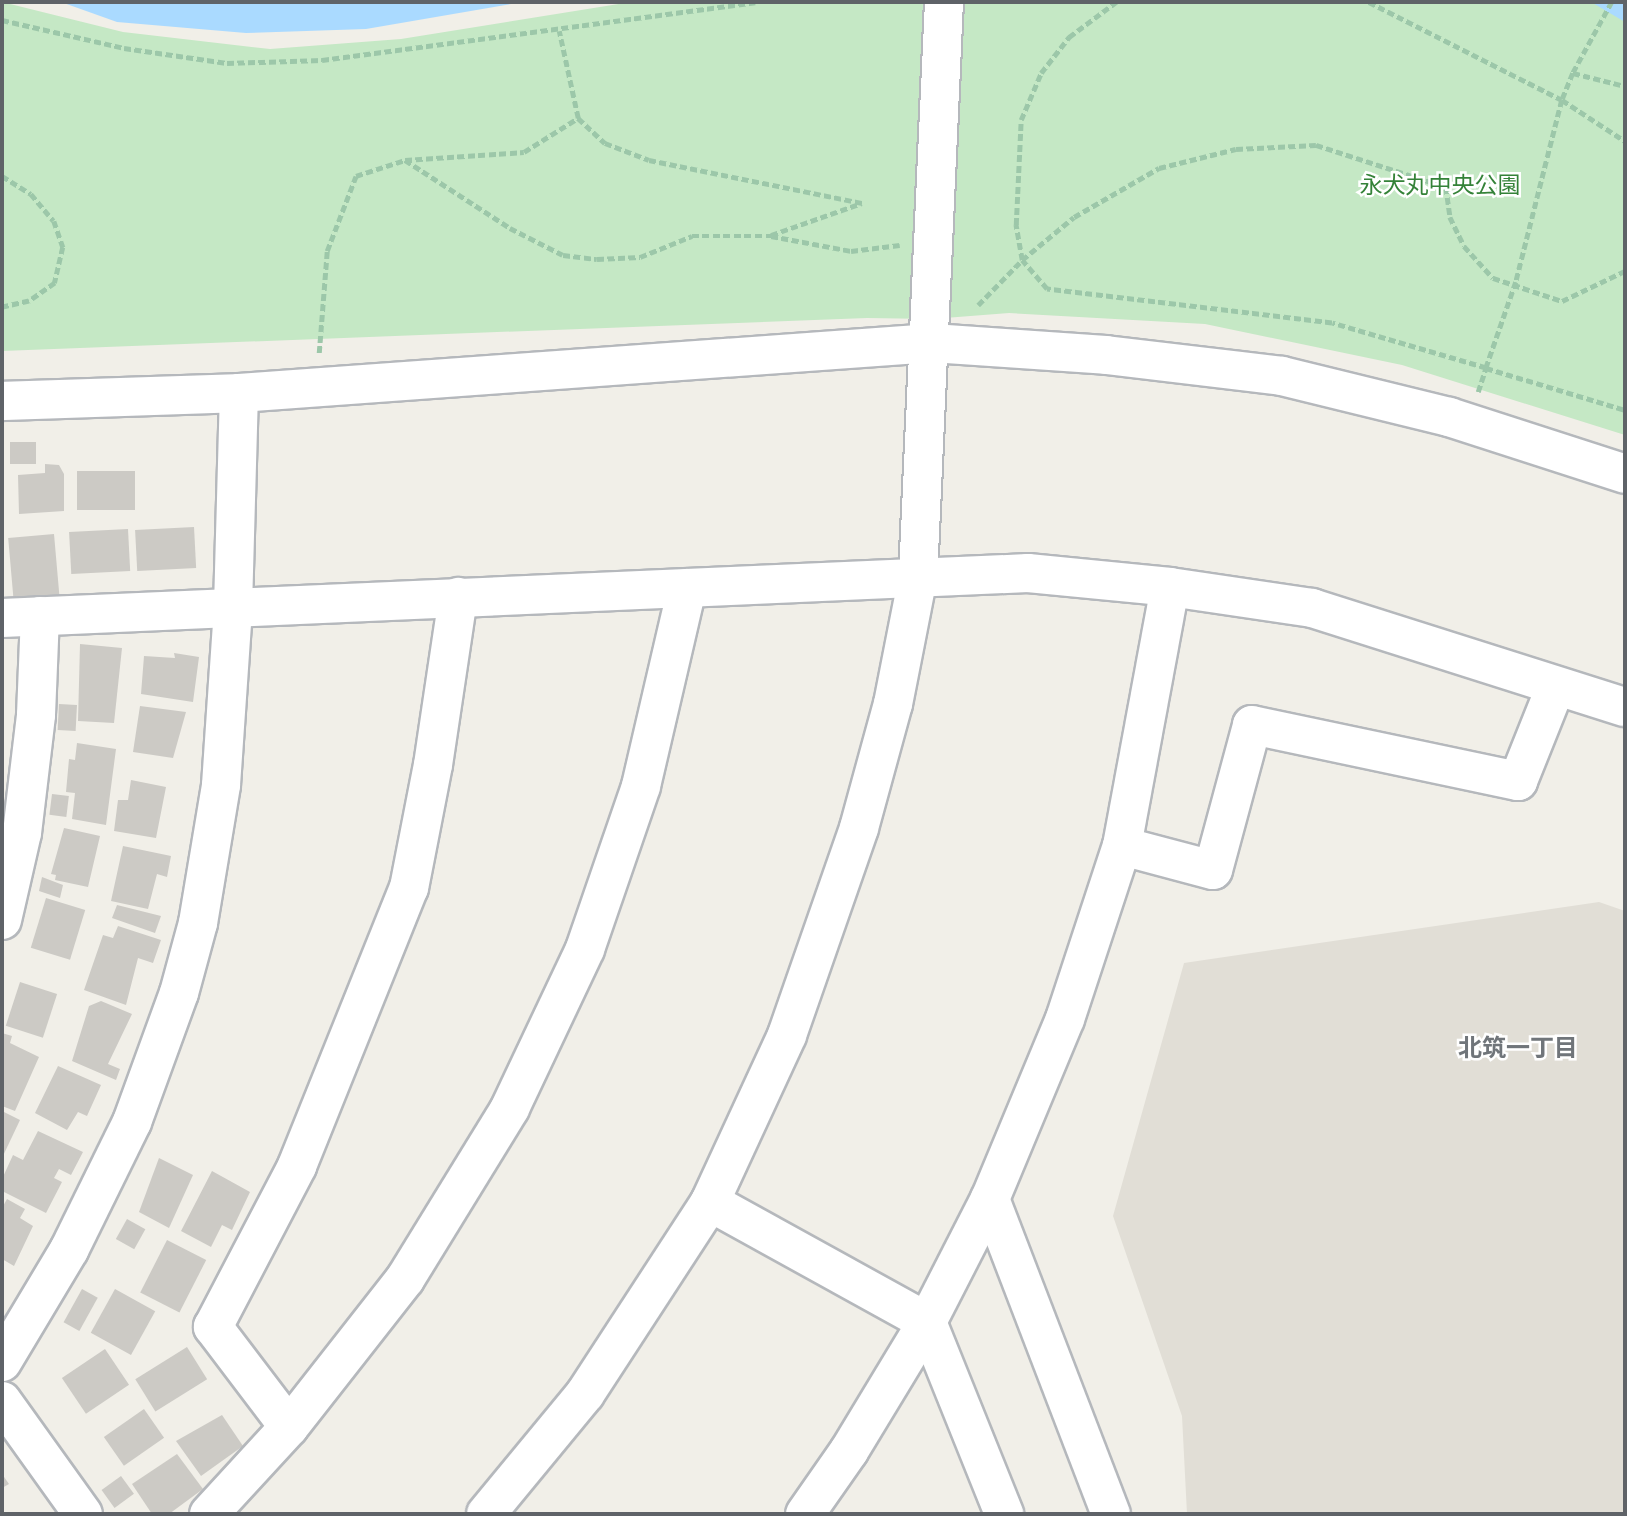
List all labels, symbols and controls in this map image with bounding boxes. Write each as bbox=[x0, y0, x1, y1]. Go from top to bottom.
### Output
park label: 永犬丸中央公園 bbox=[1360, 171, 1520, 199]
district label: 北筑一丁目 bbox=[1458, 1034, 1578, 1062]

